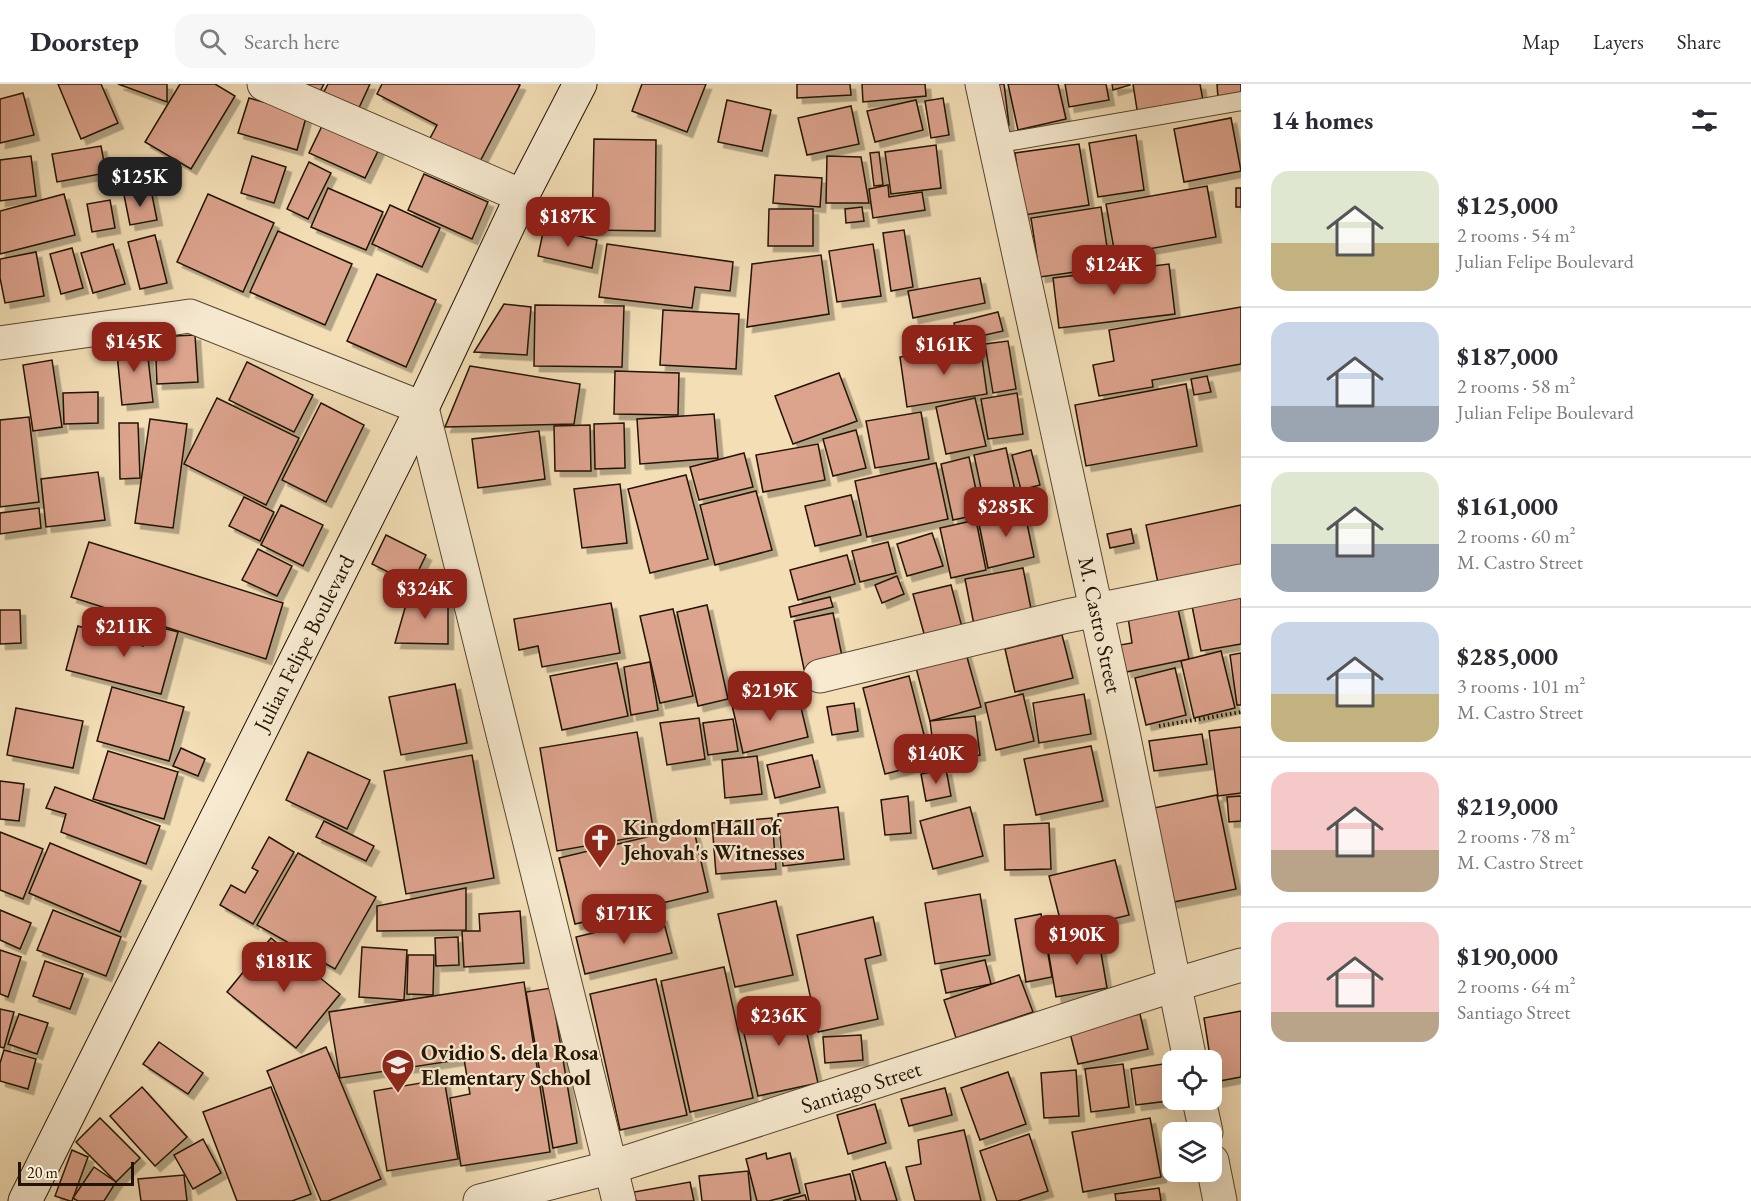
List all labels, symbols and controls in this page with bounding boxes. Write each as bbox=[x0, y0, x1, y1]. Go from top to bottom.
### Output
search box bbox=[175, 14, 595, 68]
text: Doorstep bbox=[30, 23, 139, 59]
icon: search bbox=[196, 25, 229, 58]
text: Search here bbox=[244, 27, 339, 56]
text: Map bbox=[1522, 28, 1560, 55]
text: Layers bbox=[1593, 28, 1644, 55]
text: Share bbox=[1677, 28, 1721, 55]
text: 14 homes bbox=[1271, 103, 1373, 137]
icon: filters bbox=[1688, 104, 1721, 137]
pin: $125K bbox=[98, 157, 182, 208]
text: $125K bbox=[112, 163, 168, 189]
text: $125,000 bbox=[1457, 188, 1558, 222]
icon: home bbox=[1319, 195, 1391, 267]
pin: $187K bbox=[526, 197, 610, 248]
text: $187K bbox=[540, 203, 596, 229]
text: 2 rooms · 54 m² bbox=[1457, 222, 1576, 248]
pin: $124K bbox=[1072, 245, 1156, 296]
text: Julian Felipe Boulevard bbox=[1457, 248, 1634, 274]
text: $124K bbox=[1086, 251, 1142, 277]
pin: $145K bbox=[92, 322, 176, 373]
pin: $161K bbox=[902, 325, 986, 376]
text: $145K bbox=[106, 328, 162, 354]
text: $161K bbox=[916, 331, 972, 357]
text: $187,000 bbox=[1457, 339, 1558, 373]
icon: home bbox=[1319, 346, 1391, 418]
text: 2 rooms · 58 m² bbox=[1457, 373, 1576, 399]
text: Julian Felipe Boulevard bbox=[1457, 399, 1634, 425]
pin: $285K bbox=[964, 487, 1048, 538]
text: $161,000 bbox=[1457, 489, 1558, 523]
text: $285K bbox=[978, 493, 1034, 519]
icon: home bbox=[1319, 496, 1391, 568]
text: 2 rooms · 60 m² bbox=[1457, 523, 1576, 549]
street label: Julian Felipe Boulevard bbox=[246, 549, 361, 738]
text: M. Castro Street bbox=[1457, 549, 1583, 575]
street label: M. Castro Street bbox=[1071, 554, 1129, 696]
pin: $324K bbox=[383, 569, 467, 620]
text: $324K bbox=[397, 575, 453, 601]
pin: $211K bbox=[82, 607, 166, 658]
text: $211K bbox=[96, 613, 152, 639]
text: $285,000 bbox=[1457, 639, 1558, 673]
icon: home bbox=[1319, 646, 1391, 718]
pin: $219K bbox=[728, 671, 812, 722]
text: 3 rooms · 101 m² bbox=[1457, 673, 1585, 699]
text: $219K bbox=[742, 677, 798, 703]
text: M. Castro Street bbox=[1457, 699, 1583, 725]
pin: $140K bbox=[894, 734, 978, 785]
text: $140K bbox=[908, 740, 964, 766]
text: $219,000 bbox=[1457, 789, 1558, 823]
icon: home bbox=[1319, 796, 1391, 868]
place label: Kingdom Hall of Jehovah's Witnesses bbox=[621, 813, 805, 867]
church icon: Kingdom Hall of Jehovah's Witnesses bbox=[582, 822, 618, 869]
text: 2 rooms · 78 m² bbox=[1457, 823, 1576, 849]
text: M. Castro Street bbox=[1457, 849, 1583, 875]
pin: $171K bbox=[582, 894, 666, 945]
text: $171K bbox=[596, 900, 652, 926]
pin: $190K bbox=[1035, 915, 1119, 966]
text: $190K bbox=[1049, 921, 1105, 947]
text: $190,000 bbox=[1457, 939, 1558, 973]
pin: $181K bbox=[242, 942, 326, 993]
icon: home bbox=[1319, 946, 1391, 1018]
text: $181K bbox=[256, 948, 312, 974]
text: 2 rooms · 64 m² bbox=[1457, 973, 1576, 999]
pin: $236K bbox=[737, 996, 821, 1047]
text: Santiago Street bbox=[1457, 999, 1571, 1025]
text: $236K bbox=[751, 1002, 807, 1028]
place label: Ovidio S. dela Rosa Elementary School bbox=[421, 1038, 599, 1092]
school or university icon: Ovidio S. dela Rosa Elementary School bbox=[380, 1047, 416, 1094]
map controls bbox=[1162, 1050, 1222, 1182]
button: locate bbox=[1162, 1050, 1222, 1110]
street label: Santiago Street bbox=[797, 1054, 925, 1120]
button: layers bbox=[1162, 1122, 1222, 1182]
scale bar bbox=[18, 1159, 134, 1186]
text: 20 m bbox=[27, 1162, 58, 1183]

